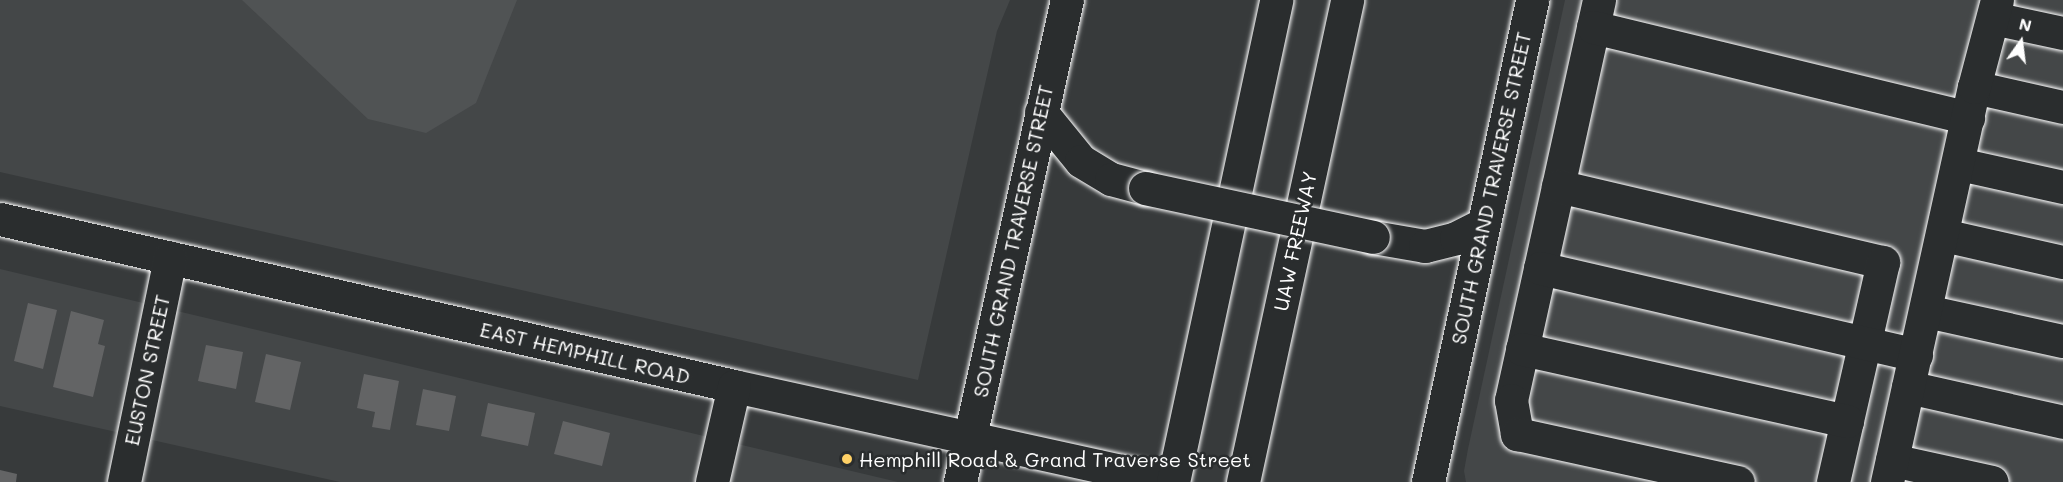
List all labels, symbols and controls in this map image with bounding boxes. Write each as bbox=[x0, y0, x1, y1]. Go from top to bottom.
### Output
north arrow bbox=[1991, 12, 2051, 72]
text: N bbox=[2017, 12, 2034, 36]
street label: SOUTH GRAND TRAVERSE STREET bbox=[1446, 30, 1536, 346]
street label: SOUTH GRAND TRAVERSE STREET bbox=[968, 83, 1058, 399]
street label: UAW FREEWAY bbox=[1268, 169, 1322, 313]
street label: EUSTON STREET bbox=[119, 292, 175, 448]
street label: EAST HEMPHILL ROAD bbox=[478, 317, 692, 389]
place label: Hemphill Road & Grand Traverse Street bbox=[859, 447, 1251, 471]
marker: Hemphill Road & Grand Traverse Street bbox=[840, 452, 854, 466]

